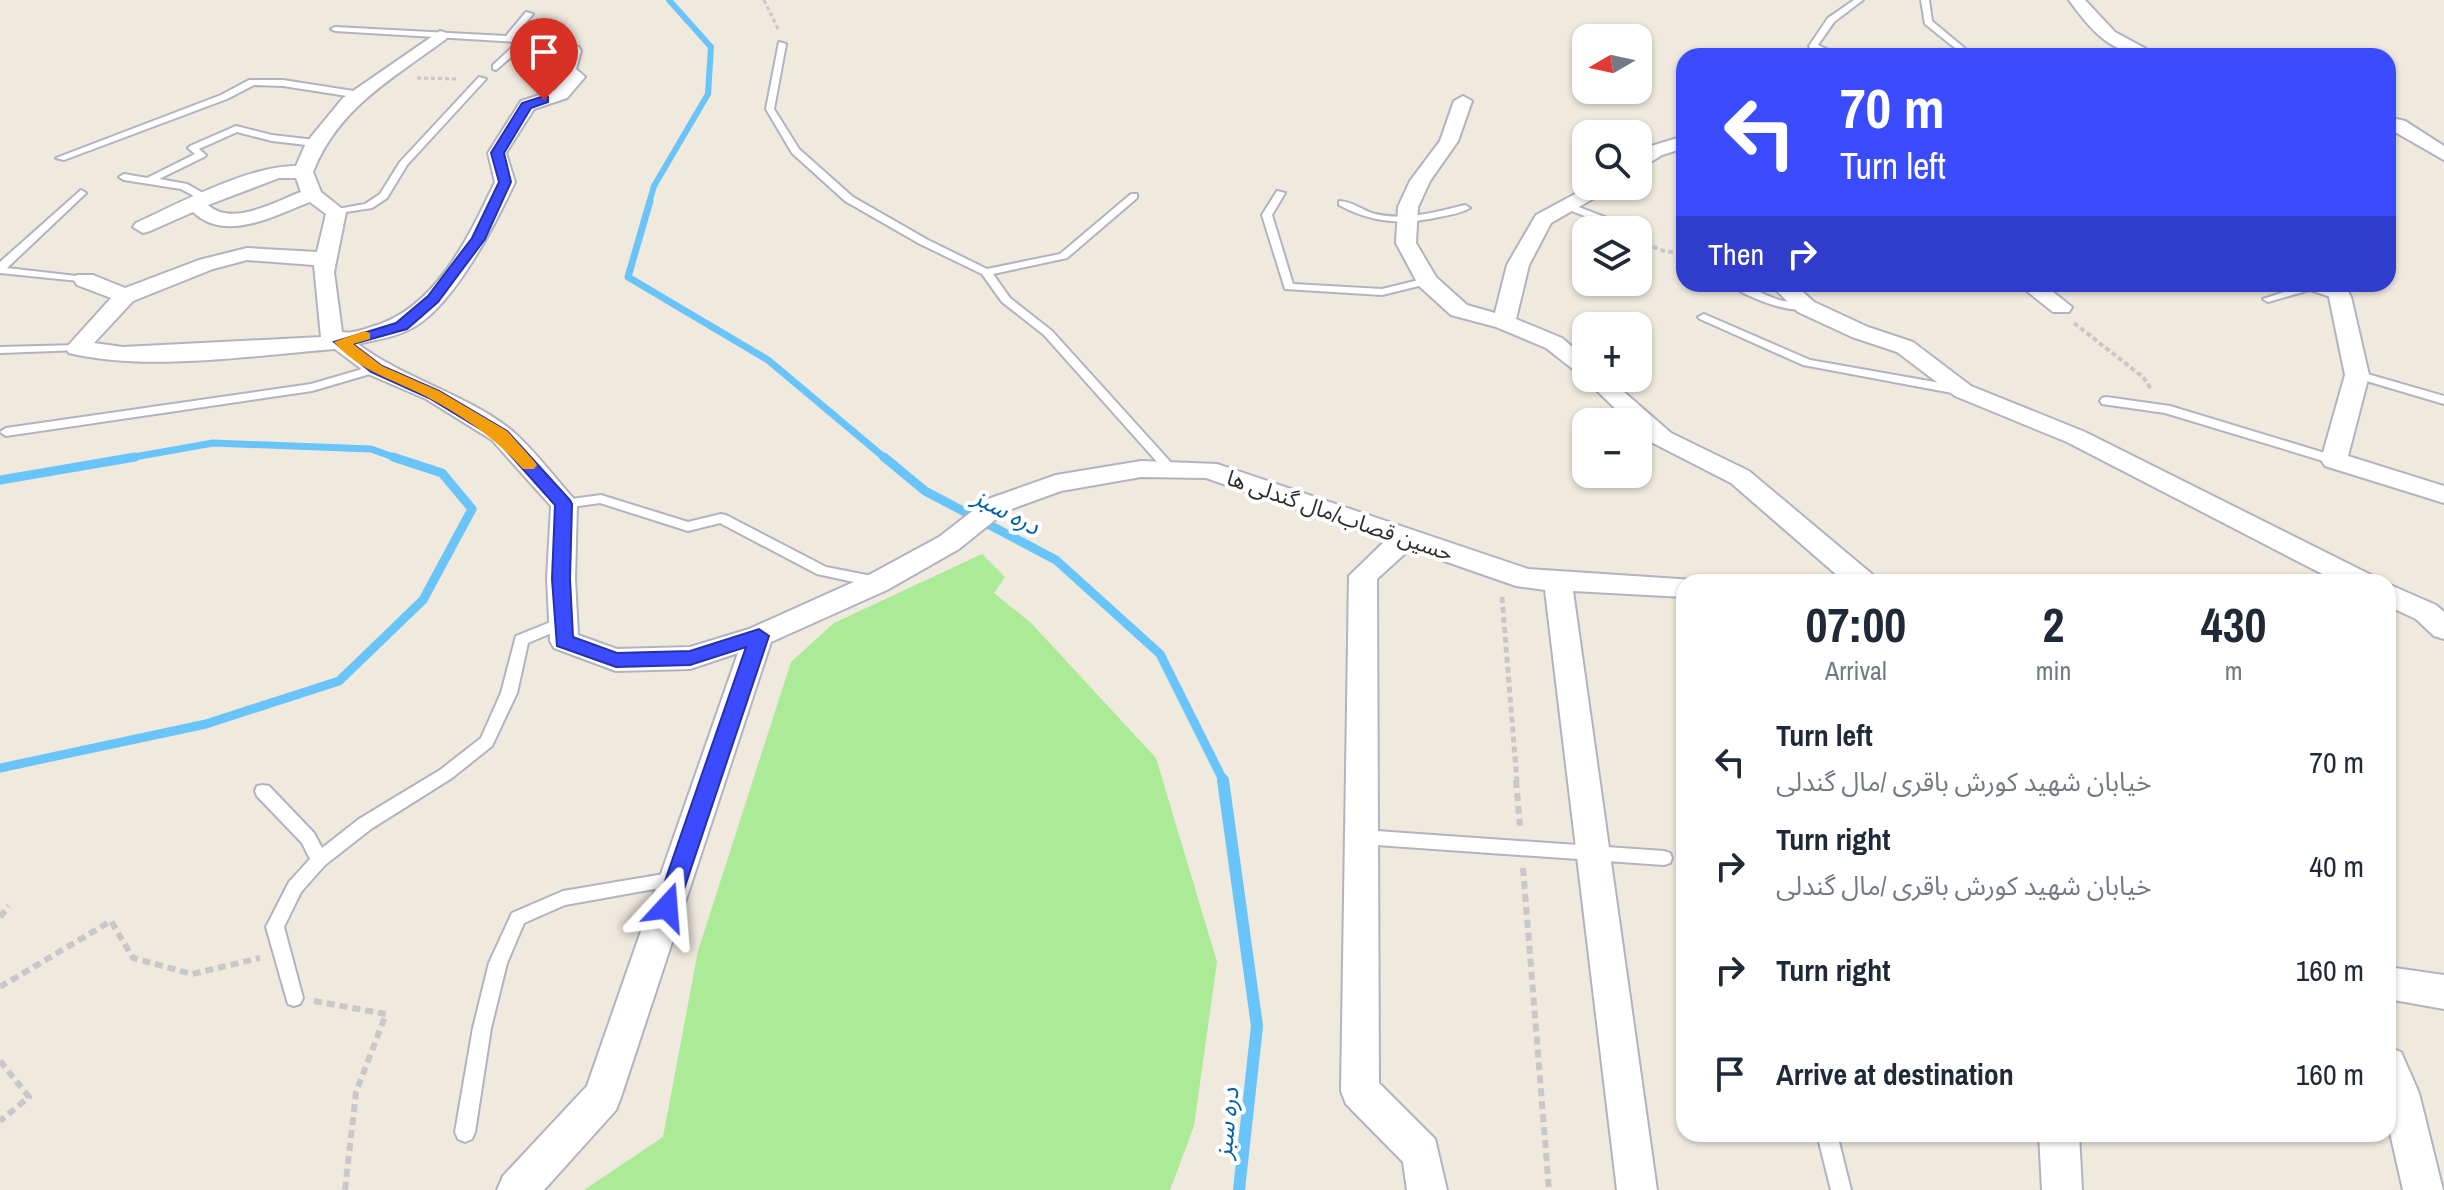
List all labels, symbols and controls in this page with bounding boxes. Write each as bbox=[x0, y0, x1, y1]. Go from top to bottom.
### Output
pin bbox=[510, 18, 578, 100]
north arrow bbox=[1572, 24, 1652, 104]
map controls bbox=[1572, 24, 1652, 488]
icon: arrive bbox=[522, 30, 566, 74]
text: 70 m bbox=[1840, 70, 1945, 145]
icon: left bbox=[1708, 80, 1812, 184]
button: search bbox=[1572, 120, 1652, 200]
text: Turn left bbox=[1840, 142, 1946, 190]
button: layers bbox=[1572, 216, 1652, 296]
icon: right bbox=[1780, 232, 1824, 276]
text: Then bbox=[1708, 234, 1764, 274]
button: + bbox=[1572, 312, 1652, 392]
button: − bbox=[1572, 408, 1652, 488]
street label: حسین قصاب/مال گندلی ها bbox=[1223, 462, 1457, 568]
water label: دره سبز bbox=[966, 479, 1046, 542]
text: 07:00 bbox=[1806, 592, 1906, 657]
text: 2 bbox=[2043, 592, 2064, 657]
text: 430 bbox=[2201, 592, 2266, 657]
text: Arrival bbox=[1825, 653, 1887, 688]
text: min bbox=[2036, 653, 2071, 688]
text: m bbox=[2225, 653, 2243, 688]
text: Turn left bbox=[1776, 715, 1873, 755]
icon: left bbox=[1708, 740, 1752, 784]
text: 70 m bbox=[2309, 742, 2364, 782]
text: خیابان شهید کورش باقری /مال گندلی bbox=[1776, 764, 2152, 799]
text: Turn right bbox=[1776, 819, 1890, 859]
icon: right bbox=[1708, 844, 1752, 888]
text: 40 m bbox=[2309, 846, 2364, 886]
position arrow bbox=[625, 865, 709, 949]
text: خیابان شهید کورش باقری /مال گندلی bbox=[1776, 868, 2152, 903]
icon: right bbox=[1708, 948, 1752, 992]
text: Turn right bbox=[1776, 950, 1890, 990]
text: 160 m bbox=[2296, 950, 2364, 990]
icon: arrive bbox=[1708, 1052, 1752, 1096]
text: Arrive at destination bbox=[1776, 1054, 2014, 1094]
text: 160 m bbox=[2296, 1054, 2364, 1094]
water label: دره سبز bbox=[1206, 1085, 1246, 1162]

